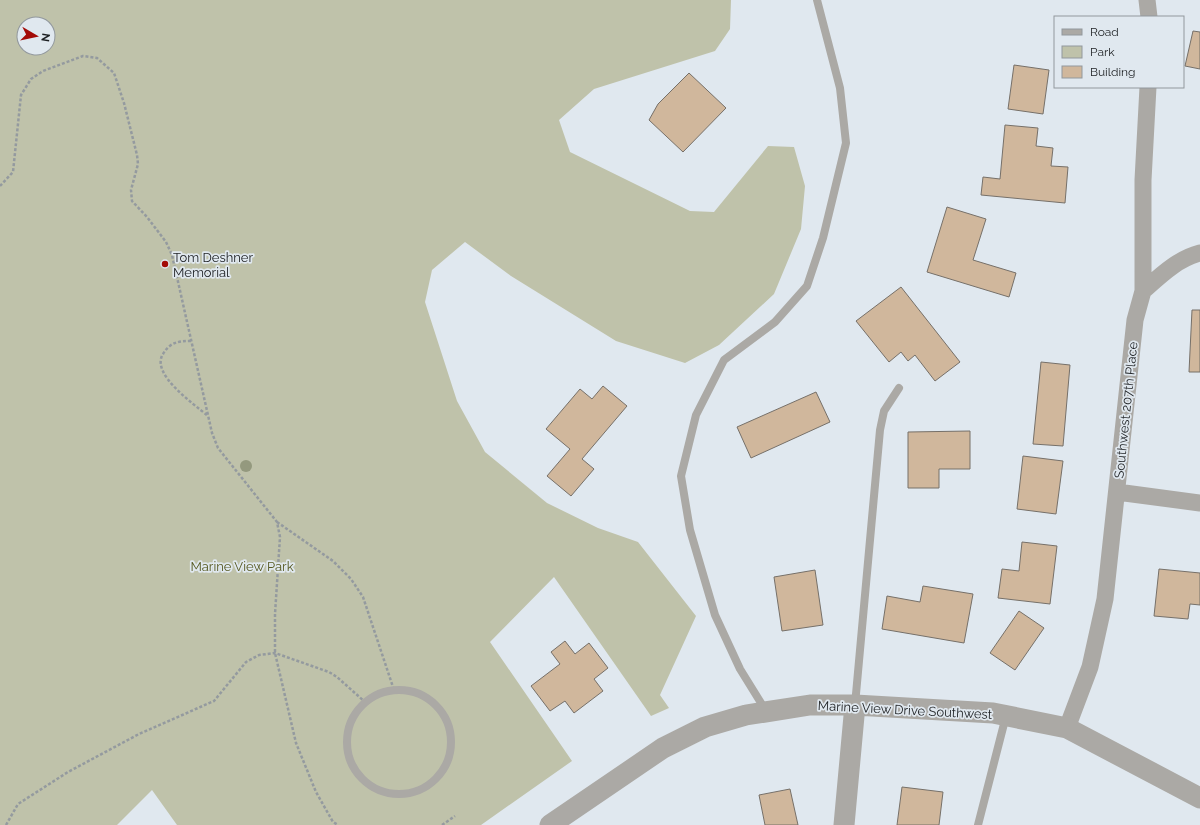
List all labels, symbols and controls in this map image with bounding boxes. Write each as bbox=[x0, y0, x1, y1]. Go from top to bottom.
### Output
north arrow bbox=[16, 16, 56, 56]
legend bbox=[1054, 16, 1184, 88]
text: Road bbox=[1090, 25, 1119, 39]
text: N bbox=[38, 32, 52, 43]
text: Park bbox=[1090, 45, 1115, 59]
text: Building bbox=[1090, 65, 1136, 79]
place label: Tom Deshner Memorial bbox=[173, 250, 253, 280]
marker: Tom Deshner Memorial bbox=[160, 259, 170, 269]
street label: Southwest 207th Place bbox=[1111, 341, 1141, 479]
park label: Marine View Park bbox=[190, 559, 294, 574]
street label: Marine View Drive Southwest bbox=[817, 698, 993, 722]

